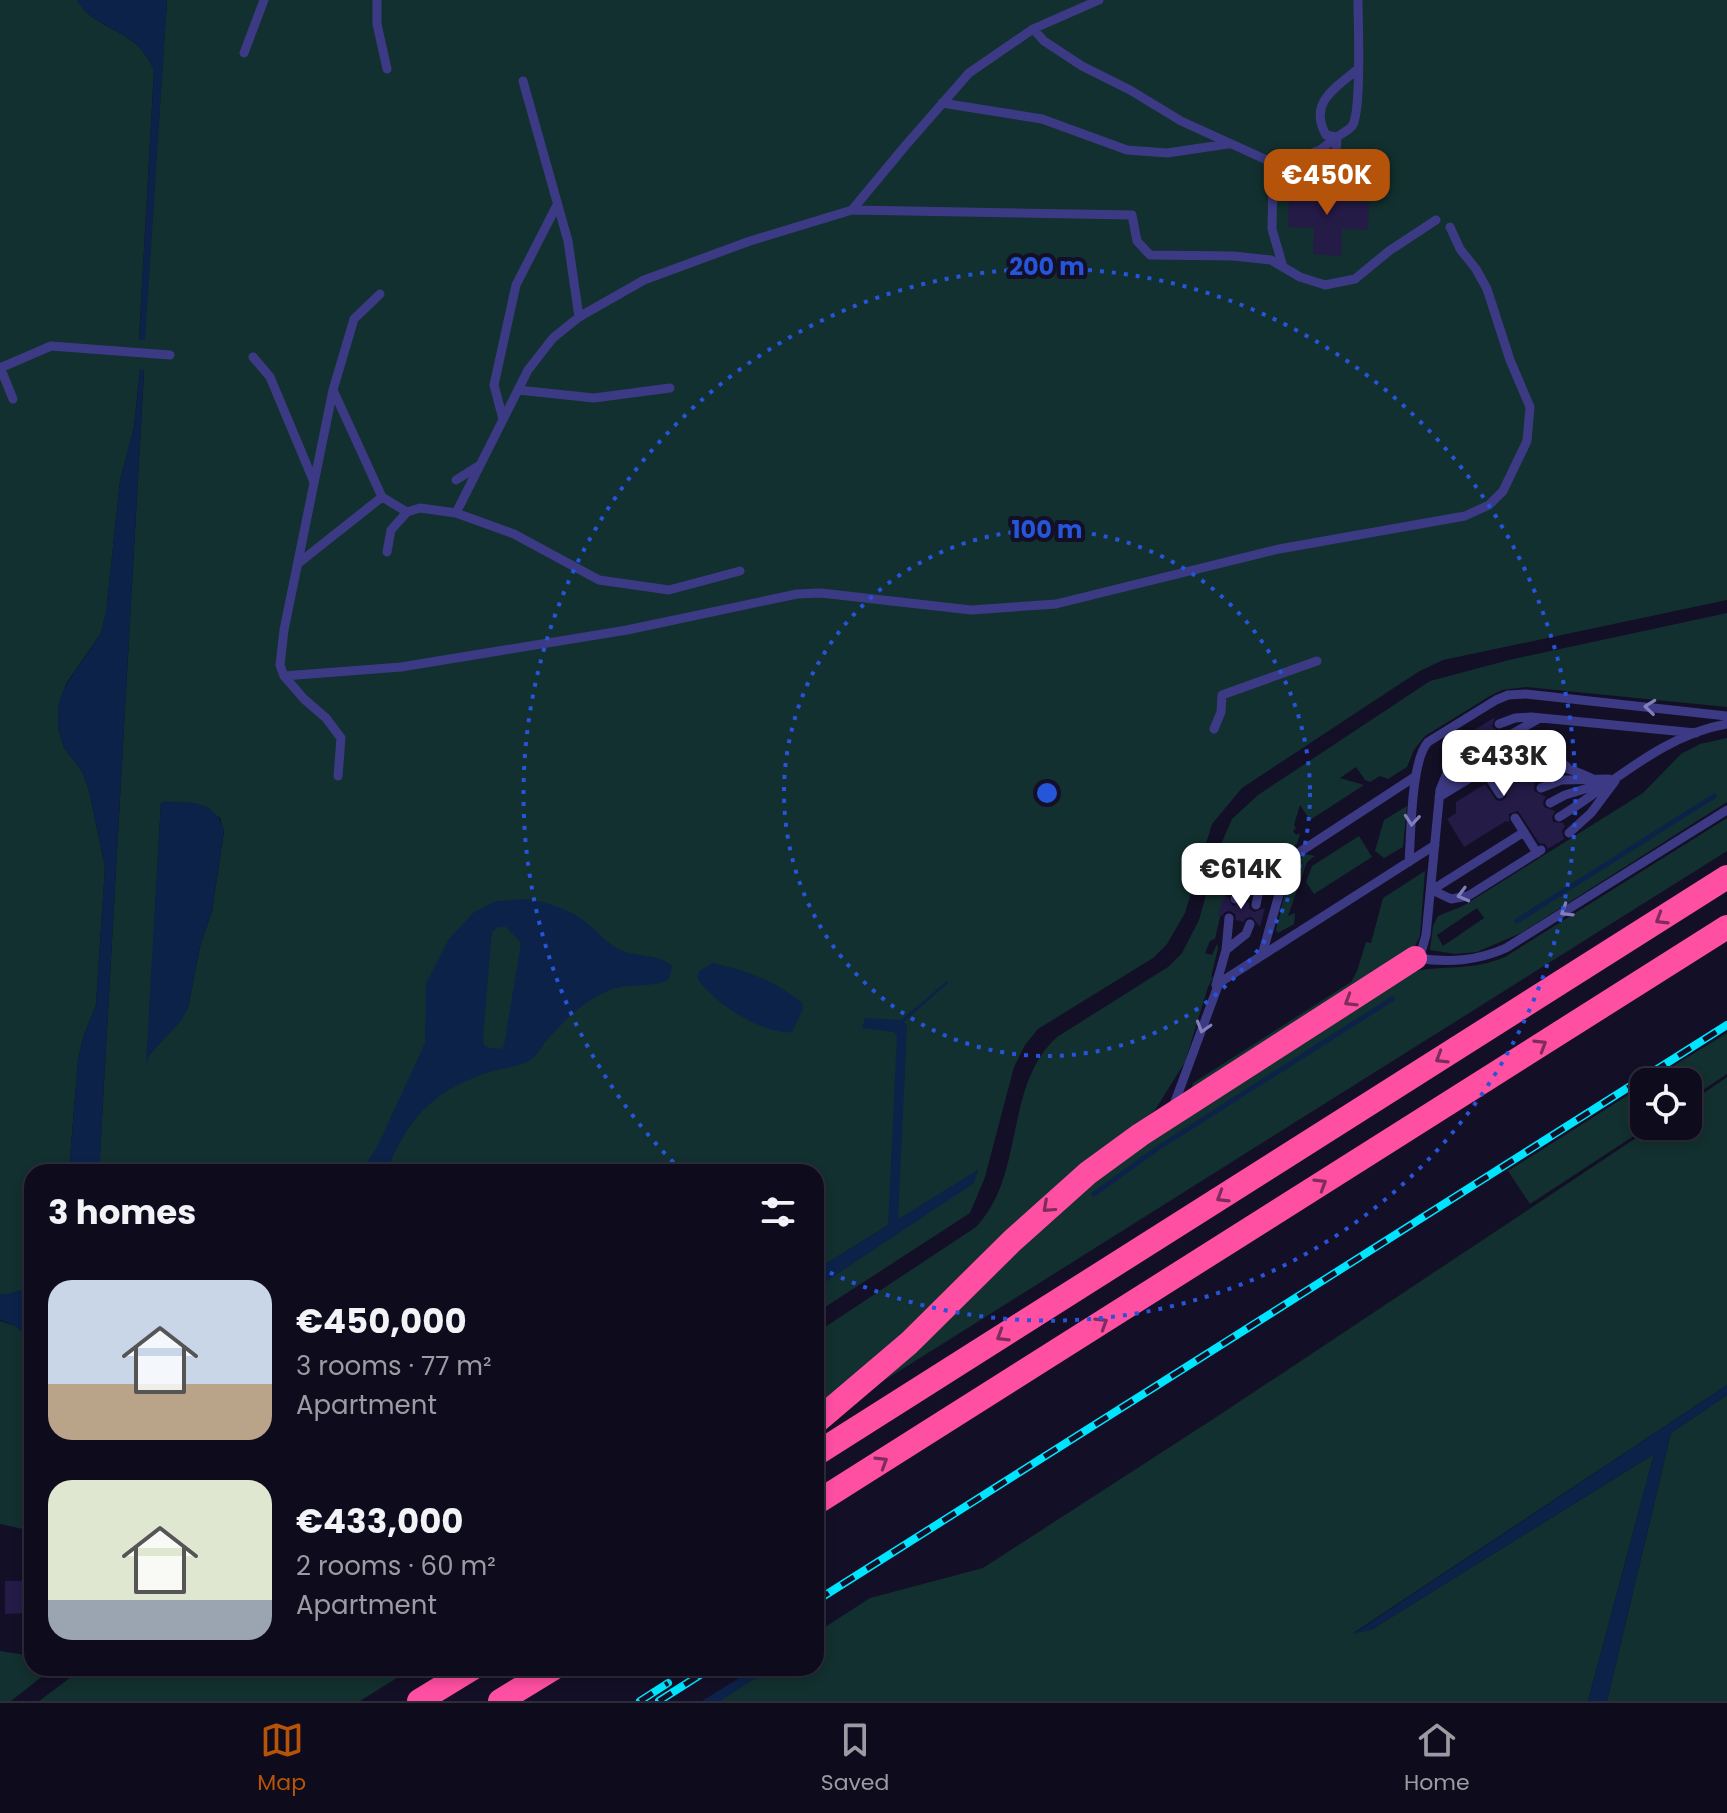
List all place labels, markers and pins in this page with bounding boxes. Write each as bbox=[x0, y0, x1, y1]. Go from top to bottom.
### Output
pin: €450K bbox=[1271, 149, 1383, 217]
pin: €433K bbox=[1448, 730, 1560, 798]
centre of rings bbox=[1033, 779, 1061, 807]
pin: €614K bbox=[1185, 843, 1297, 911]

